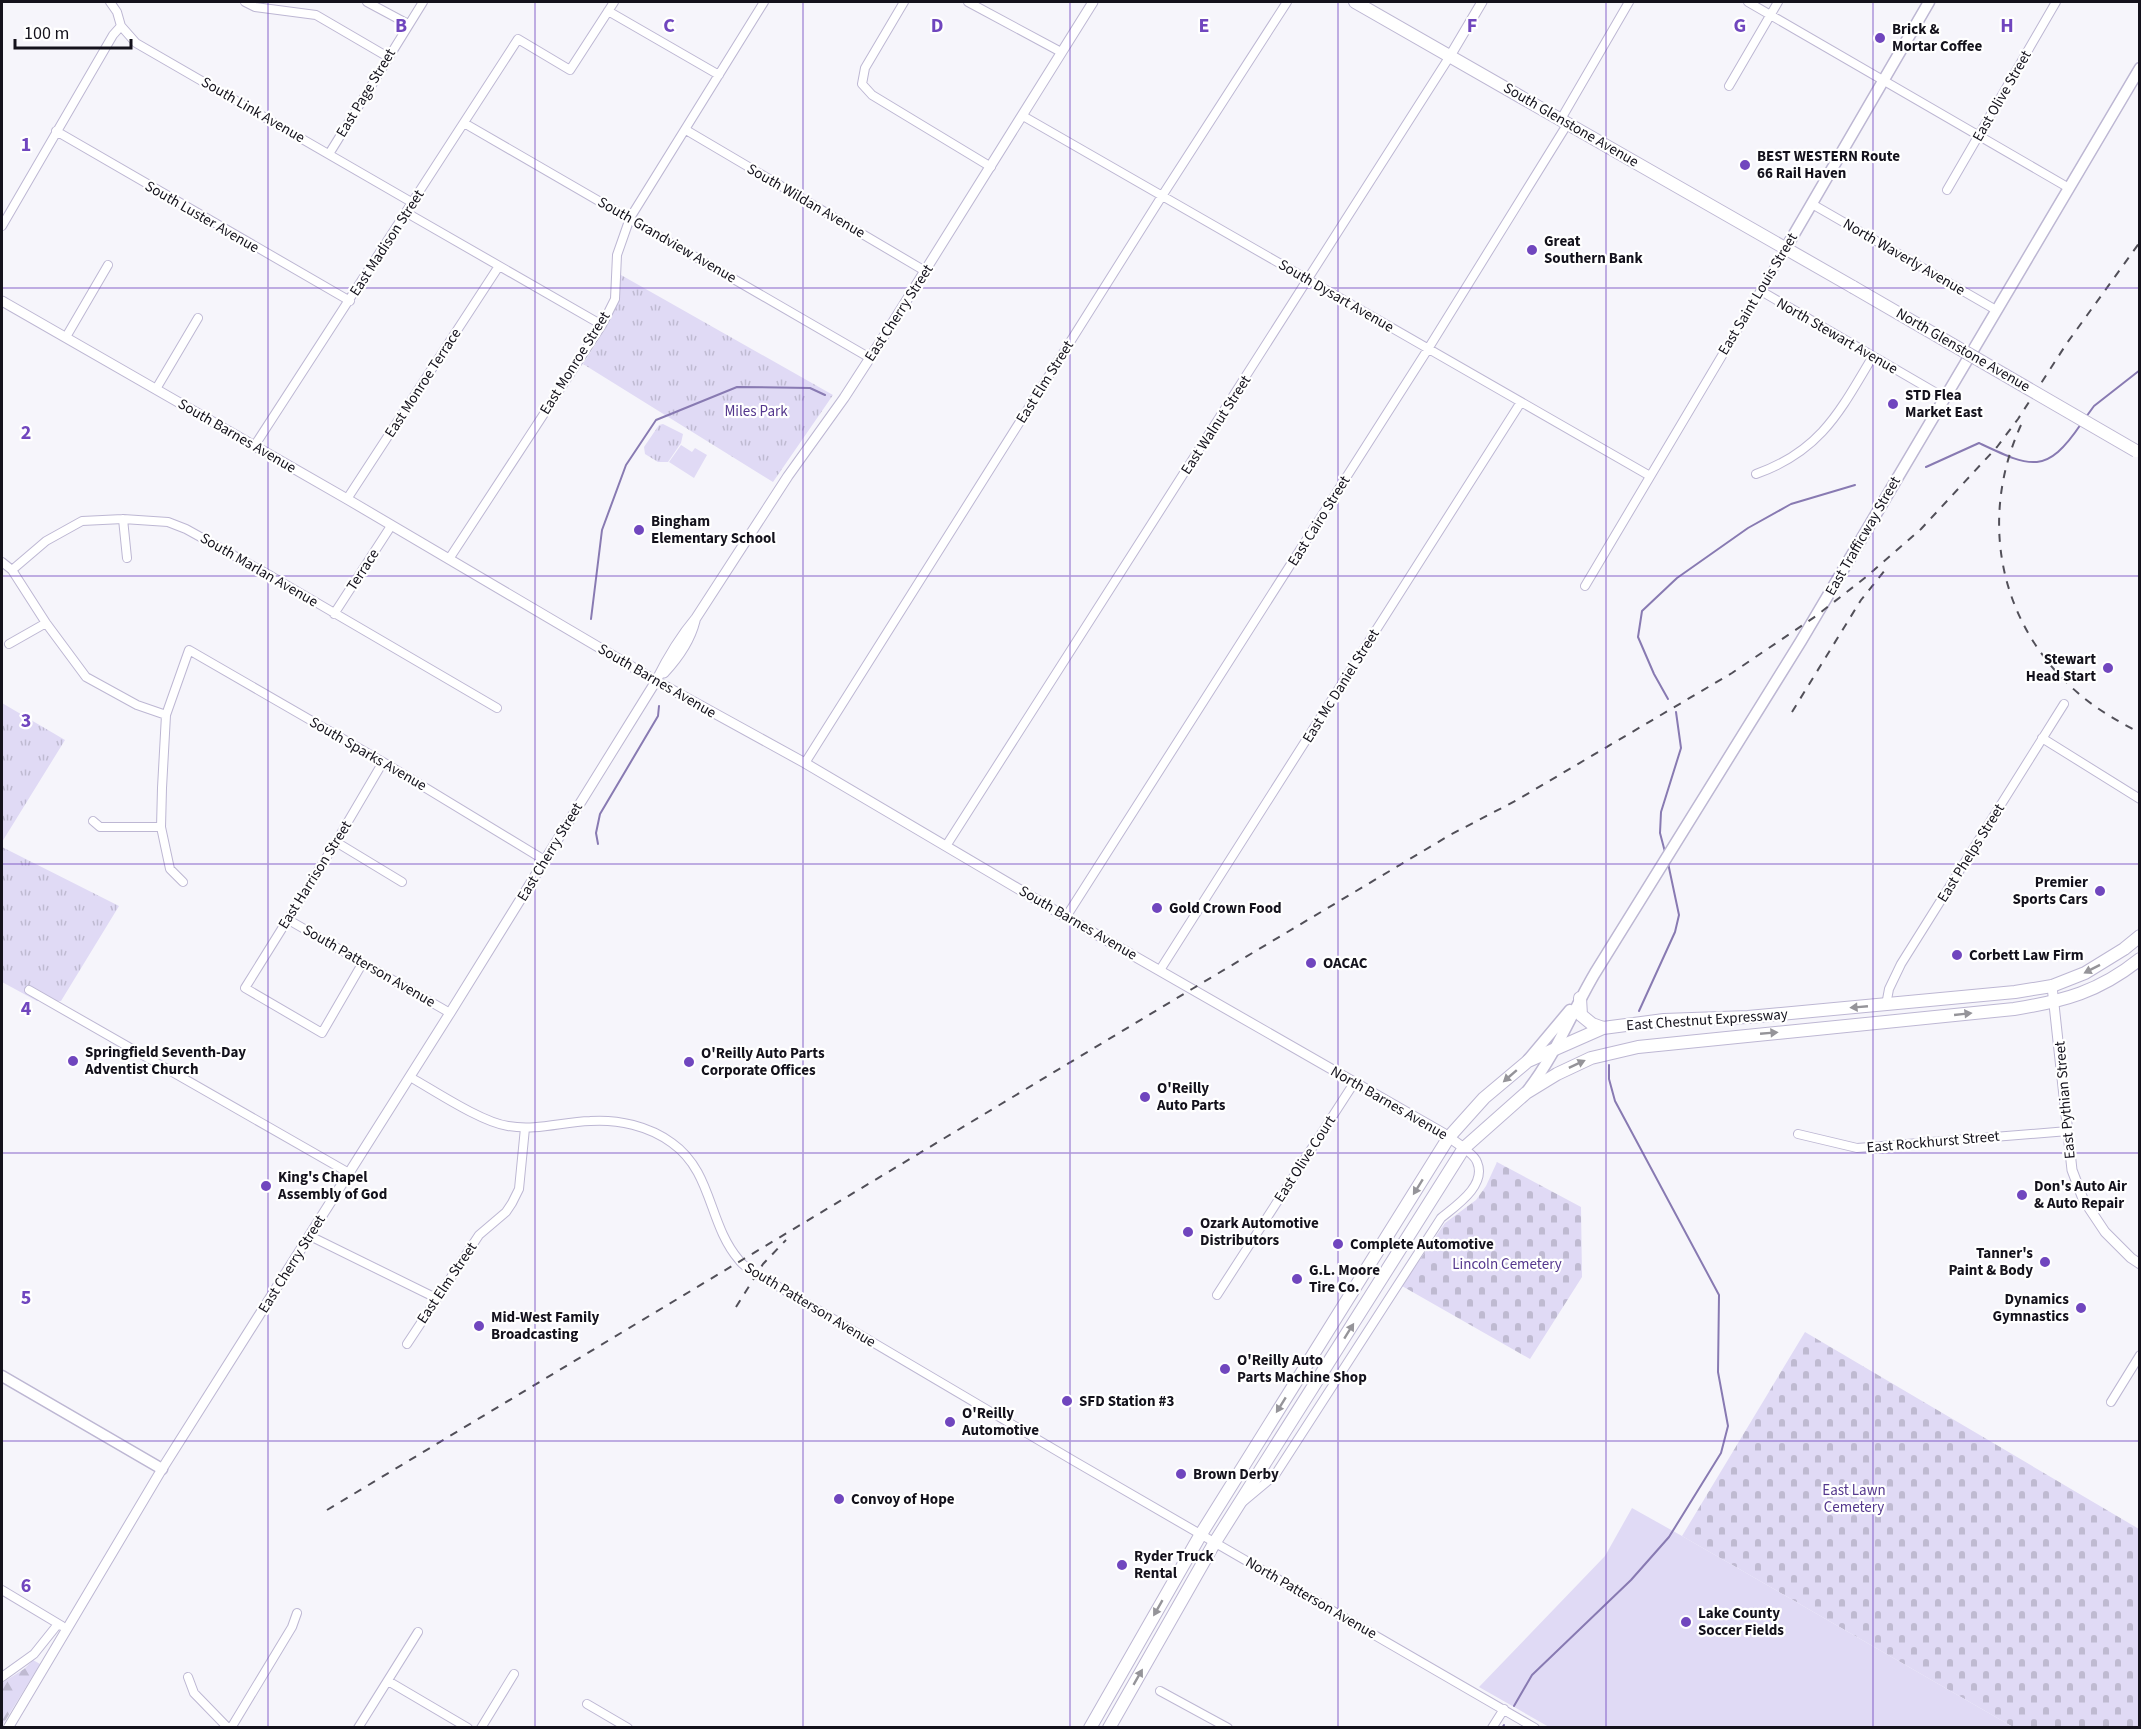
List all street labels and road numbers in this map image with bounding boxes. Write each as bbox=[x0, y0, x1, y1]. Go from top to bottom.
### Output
street label: East Page Street bbox=[331, 45, 401, 141]
street label: East Olive Street bbox=[1967, 47, 2037, 145]
street label: South Link Avenue bbox=[197, 72, 309, 148]
street label: South Glenstone Avenue bbox=[1499, 78, 1643, 172]
street label: South Wildan Avenue bbox=[743, 159, 869, 243]
street label: South Luster Avenue bbox=[141, 176, 263, 258]
street label: East Madison Street bbox=[345, 186, 429, 300]
street label: South Grandview Avenue bbox=[594, 192, 740, 288]
street label: North Waverly Avenue bbox=[1839, 213, 1969, 301]
street label: East Saint Louis Street bbox=[1713, 229, 1803, 359]
street label: South Dysart Avenue bbox=[1274, 254, 1398, 338]
street label: East Cherry Street bbox=[860, 260, 938, 366]
street label: North Stewart Avenue bbox=[1772, 293, 1902, 379]
street label: North Glenstone Avenue bbox=[1892, 303, 2034, 397]
street label: East Monroe Street bbox=[535, 307, 615, 419]
street label: East Monroe Terrace bbox=[380, 324, 466, 442]
street label: East Elm Street bbox=[1011, 336, 1079, 428]
street label: East Walnut Street bbox=[1176, 371, 1256, 479]
street label: South Barnes Avenue bbox=[174, 394, 300, 478]
street label: East Cairo Street bbox=[1283, 472, 1355, 570]
street label: East Trafficway Street bbox=[1820, 473, 1906, 599]
street label: South Marlan Avenue bbox=[196, 528, 322, 612]
street label: Terrace bbox=[342, 545, 384, 595]
street label: East Mc Daniel Street bbox=[1297, 625, 1385, 747]
street label: South Barnes Avenue bbox=[594, 639, 720, 723]
street label: South Sparks Avenue bbox=[305, 712, 431, 796]
street label: East Cherry Street bbox=[512, 799, 588, 905]
street label: East Phelps Street bbox=[1932, 800, 2010, 906]
street label: East Harrison Street bbox=[273, 817, 357, 933]
street label: South Barnes Avenue bbox=[1015, 881, 1141, 965]
street label: South Patterson Avenue bbox=[299, 919, 439, 1013]
street label: East Chestnut Expressway bbox=[1626, 1004, 1788, 1036]
street label: East Pythian Street bbox=[2049, 1040, 2081, 1160]
street label: North Barnes Avenue bbox=[1327, 1061, 1451, 1145]
street label: East Olive Court bbox=[1269, 1112, 1341, 1206]
street label: East Rockhurst Street bbox=[1866, 1126, 2000, 1158]
street label: East Cherry Street bbox=[253, 1211, 331, 1317]
street label: East Elm Street bbox=[412, 1238, 482, 1328]
street label: South Patterson Avenue bbox=[740, 1257, 880, 1353]
street label: North Patterson Avenue bbox=[1241, 1552, 1381, 1644]

